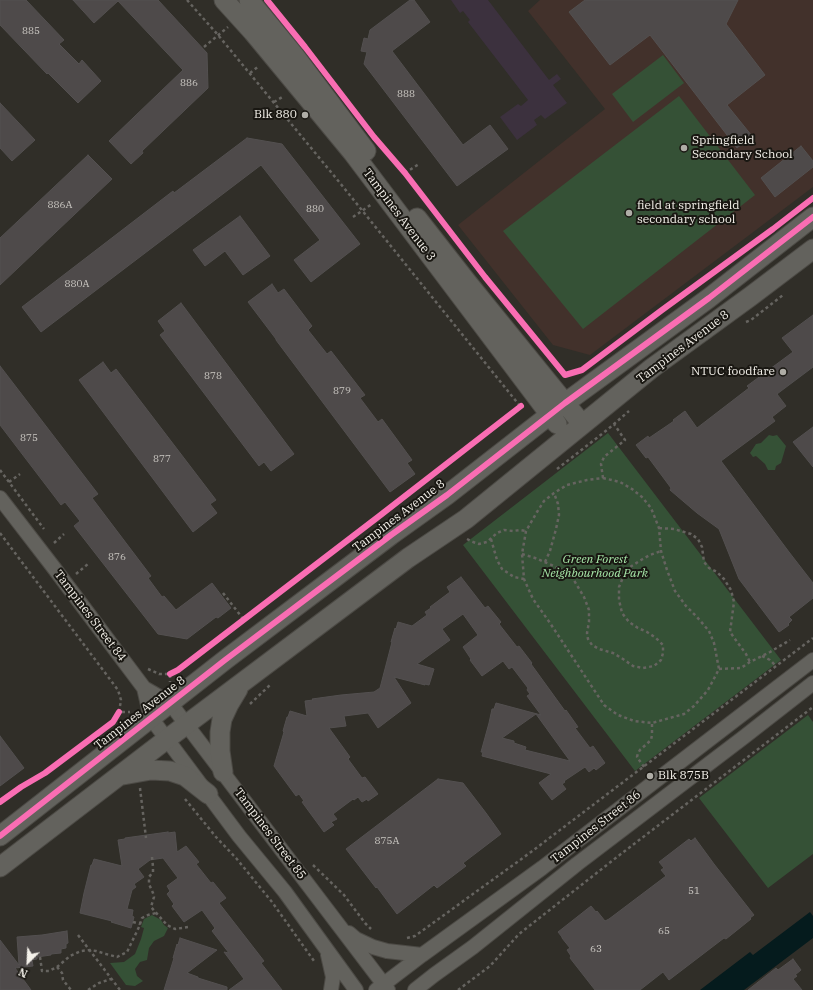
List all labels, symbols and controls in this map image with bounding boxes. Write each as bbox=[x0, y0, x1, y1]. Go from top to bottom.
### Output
house number: 885 bbox=[22, 25, 40, 37]
house number: 886 bbox=[180, 77, 198, 89]
house number: 888 bbox=[397, 88, 415, 100]
place label: Blk 880 bbox=[254, 108, 297, 122]
marker: Blk 880 bbox=[300, 110, 310, 120]
place label: Springfield Secondary School bbox=[692, 134, 793, 162]
marker: Springfield Secondary School bbox=[679, 143, 689, 153]
street label: Tampines Avenue 3 bbox=[360, 166, 438, 264]
house number: 886A bbox=[48, 199, 72, 211]
place label: field at springfield secondary school bbox=[637, 199, 740, 227]
house number: 880 bbox=[306, 203, 324, 215]
marker: field at springfield secondary school bbox=[624, 208, 634, 218]
house number: 880A bbox=[65, 278, 89, 290]
street label: Tampines Avenue 8 bbox=[634, 308, 732, 386]
place label: NTUC foodfare bbox=[691, 365, 775, 379]
marker: NTUC foodfare bbox=[778, 367, 788, 377]
house number: 878 bbox=[204, 370, 222, 382]
house number: 879 bbox=[333, 385, 351, 397]
house number: 875 bbox=[20, 432, 38, 444]
house number: 877 bbox=[153, 453, 171, 465]
street label: Tampines Avenue 8 bbox=[350, 477, 448, 555]
house number: 876 bbox=[108, 551, 126, 563]
park label: Green Forest Neighbourhood Park bbox=[542, 553, 648, 581]
street label: Tampines Street 84 bbox=[51, 568, 129, 664]
street label: Tampines Avenue 8 bbox=[92, 673, 188, 753]
place label: Blk 875B bbox=[658, 769, 709, 783]
marker: Blk 875B bbox=[645, 771, 655, 781]
street label: Tampines Street 85 bbox=[231, 786, 309, 882]
street label: Tampines Street 86 bbox=[548, 787, 644, 867]
house number: 875A bbox=[375, 835, 399, 847]
house number: 51 bbox=[688, 885, 700, 897]
house number: 65 bbox=[658, 925, 670, 937]
north arrow bbox=[8, 942, 48, 982]
house number: 63 bbox=[590, 943, 602, 955]
text: N bbox=[16, 965, 30, 981]

